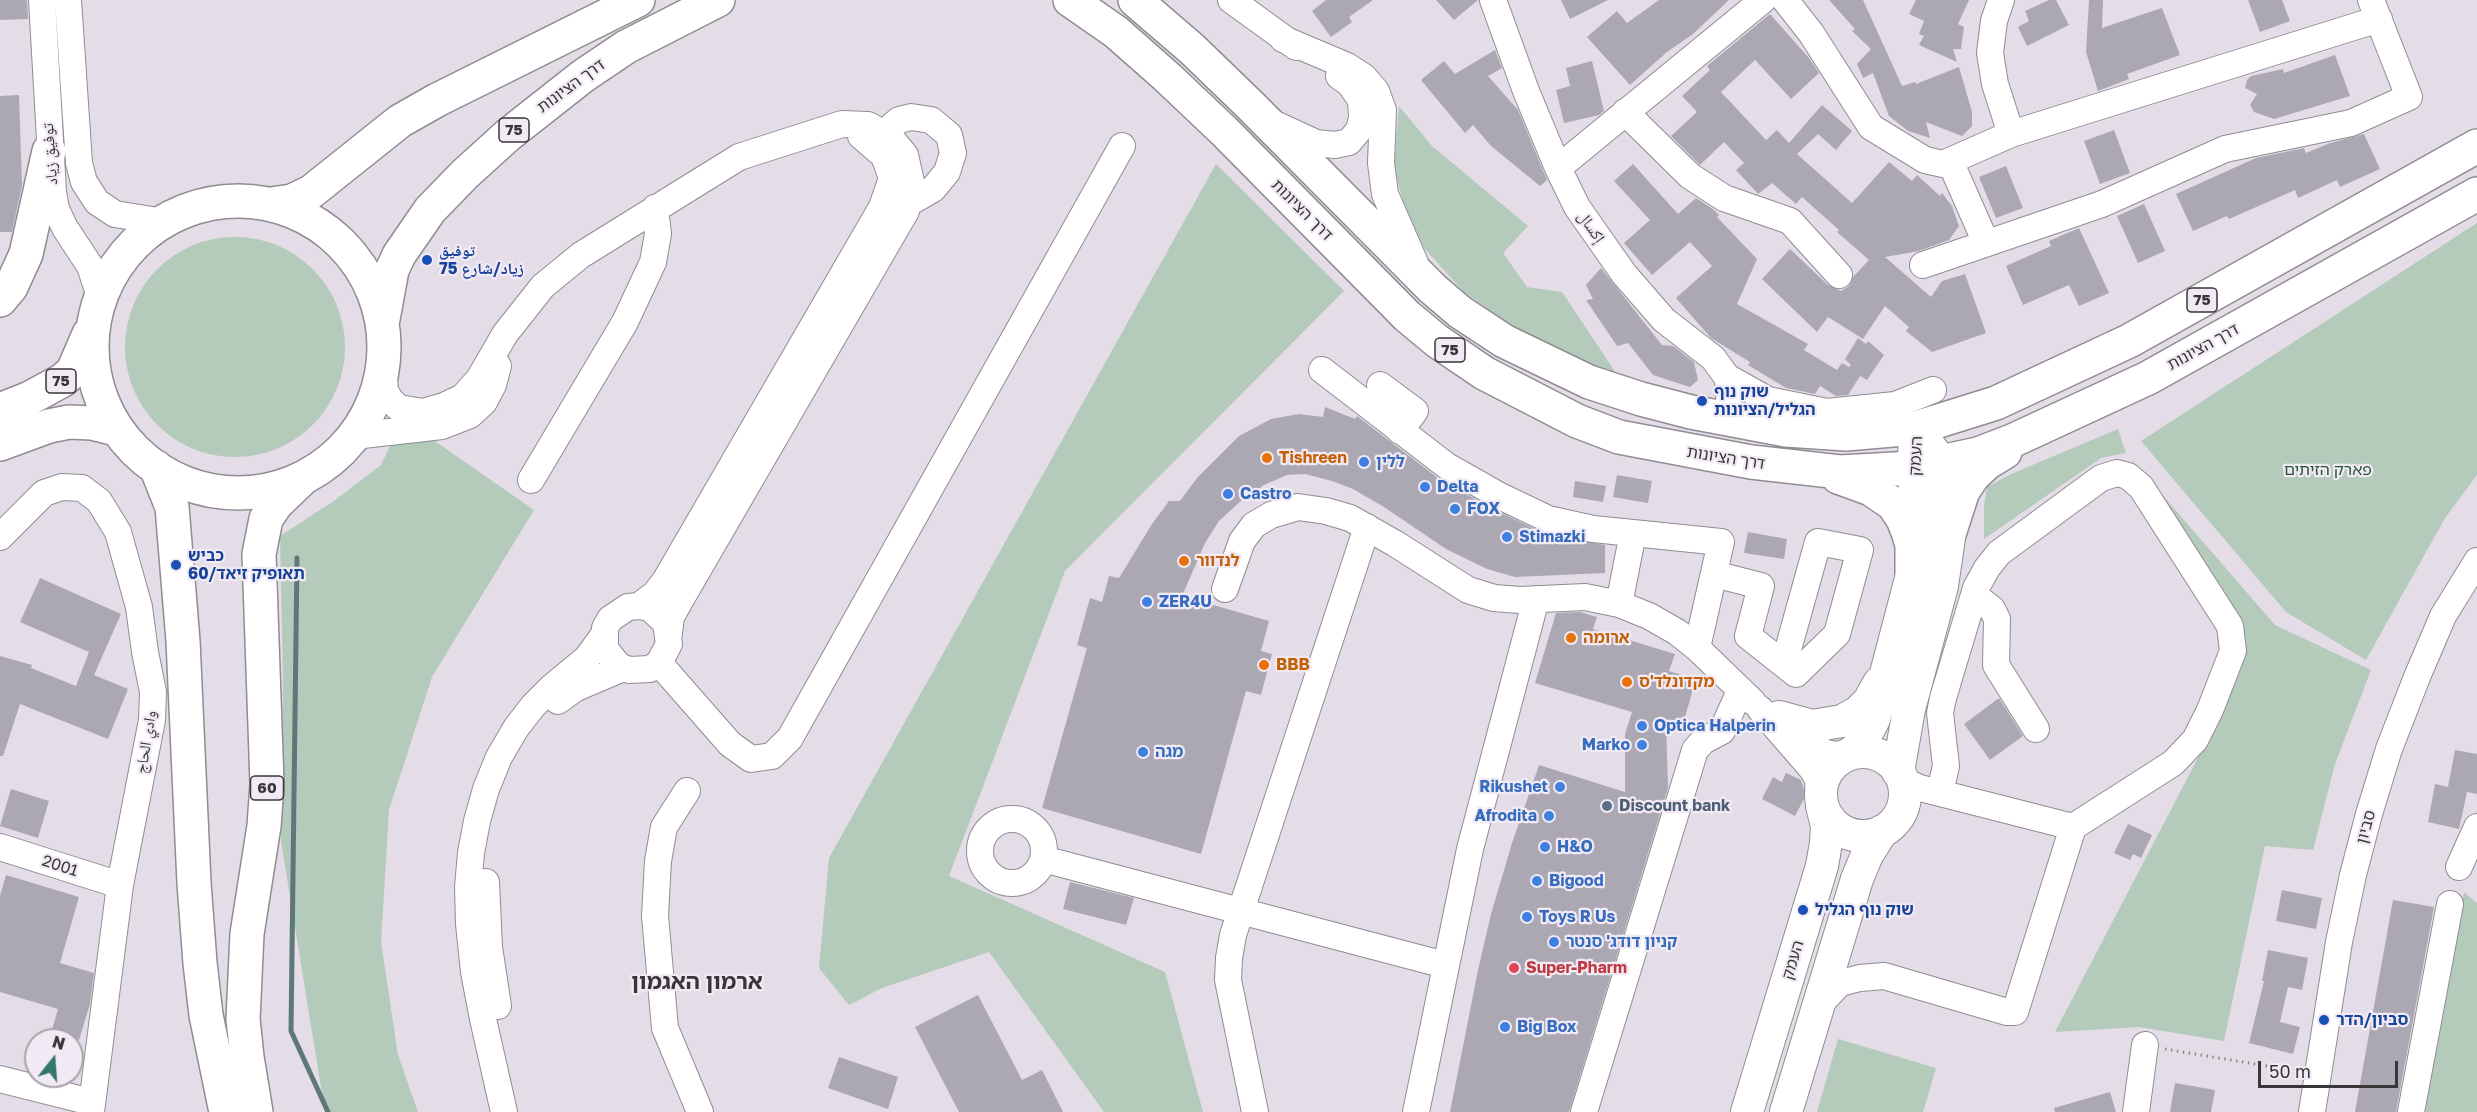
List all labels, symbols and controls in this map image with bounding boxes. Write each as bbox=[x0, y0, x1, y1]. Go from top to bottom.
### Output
street label: דרך הציונות bbox=[533, 55, 609, 117]
road number: 75 bbox=[499, 118, 529, 142]
street label: توفيق زياد bbox=[38, 122, 62, 186]
street label: דרך הציונות bbox=[1267, 175, 1337, 245]
street label: إكسال bbox=[1573, 207, 1609, 247]
place label: توفيق زياد/شارع 75 bbox=[439, 241, 524, 279]
marker: توفيق زياد/شارع 75 bbox=[420, 253, 434, 267]
road number: 75 bbox=[2187, 288, 2217, 312]
street label: דרך הציונות bbox=[2164, 319, 2242, 375]
road number: 75 bbox=[1435, 338, 1465, 362]
road number: 75 bbox=[46, 369, 76, 393]
place label: שוק נוף הגליל/הציונות bbox=[1714, 382, 1816, 420]
marker: שוק נוף הגליל/הציונות bbox=[1695, 394, 1709, 408]
street label: העמק bbox=[1905, 435, 1927, 477]
street label: דרך הציונות bbox=[1686, 442, 1766, 474]
place label: Tishreen bbox=[1279, 448, 1347, 468]
marker: Tishreen bbox=[1260, 451, 1274, 465]
place label: ללין bbox=[1376, 452, 1405, 472]
marker: ללין bbox=[1357, 455, 1371, 469]
park label: פארק הזיתים bbox=[2284, 460, 2372, 480]
place label: Delta bbox=[1437, 477, 1479, 497]
marker: Delta bbox=[1418, 480, 1432, 494]
place label: Castro bbox=[1240, 484, 1292, 504]
marker: Castro bbox=[1221, 487, 1235, 501]
place label: FOX bbox=[1467, 499, 1500, 519]
marker: FOX bbox=[1448, 502, 1462, 516]
place label: Stimazki bbox=[1519, 527, 1585, 547]
marker: Stimazki bbox=[1500, 530, 1514, 544]
place label: כביש 60/תאופיק זיאד bbox=[188, 546, 305, 584]
place label: לנדוור bbox=[1196, 551, 1240, 571]
marker: לנדוור bbox=[1177, 554, 1191, 568]
marker: כביש 60/תאופיק זיאד bbox=[169, 558, 183, 572]
place label: ZER4U bbox=[1159, 592, 1212, 612]
marker: ZER4U bbox=[1140, 595, 1154, 609]
place label: ארומה bbox=[1583, 628, 1630, 648]
marker: ארומה bbox=[1564, 631, 1578, 645]
place label: BBB bbox=[1276, 655, 1310, 675]
marker: BBB bbox=[1257, 658, 1271, 672]
place label: מקדונלד'ס bbox=[1639, 672, 1714, 692]
marker: מקדונלד'ס bbox=[1620, 675, 1634, 689]
street label: وادي الحاج bbox=[132, 709, 160, 775]
place label: Optica Halperin bbox=[1654, 716, 1776, 736]
marker: Optica Halperin bbox=[1635, 719, 1649, 733]
place label: Marko bbox=[1582, 735, 1630, 755]
marker: Marko bbox=[1635, 738, 1649, 752]
place label: מגה bbox=[1155, 742, 1183, 762]
marker: מגה bbox=[1136, 745, 1150, 759]
road number: 60 bbox=[250, 776, 284, 800]
place label: Rikushet bbox=[1479, 777, 1548, 797]
marker: Rikushet bbox=[1553, 780, 1567, 794]
place label: Discount bank bbox=[1619, 796, 1730, 816]
marker: Discount bank bbox=[1600, 799, 1614, 813]
place label: Afrodita bbox=[1475, 806, 1537, 826]
street label: סביון bbox=[2352, 808, 2380, 846]
marker: Afrodita bbox=[1542, 809, 1556, 823]
place label: H&O bbox=[1557, 837, 1593, 857]
marker: H&O bbox=[1538, 840, 1552, 854]
street label: 2001 bbox=[39, 851, 81, 881]
place label: Bigood bbox=[1549, 871, 1604, 891]
marker: Bigood bbox=[1530, 874, 1544, 888]
place label: שוק נוף הגליל bbox=[1815, 900, 1914, 920]
marker: שוק נוף הגליל bbox=[1796, 903, 1810, 917]
place label: Toys R Us bbox=[1539, 907, 1616, 927]
marker: Toys R Us bbox=[1520, 910, 1534, 924]
place label: קניון דודג' סנטר bbox=[1566, 932, 1677, 952]
marker: קניון דודג' סנטר bbox=[1547, 935, 1561, 949]
street label: העמק bbox=[1778, 938, 1808, 982]
place label: Super-Pharm bbox=[1526, 958, 1627, 978]
marker: Super-Pharm bbox=[1507, 961, 1521, 975]
district label: ארמון האגמון bbox=[631, 969, 763, 995]
place label: סביון/הדר bbox=[2336, 1010, 2408, 1030]
marker: סביון/הדר bbox=[2317, 1013, 2331, 1027]
place label: Big Box bbox=[1517, 1017, 1576, 1037]
marker: Big Box bbox=[1498, 1020, 1512, 1034]
north arrow bbox=[24, 1028, 84, 1088]
text: N bbox=[50, 1031, 67, 1054]
scale bar bbox=[2261, 1049, 2400, 1087]
text: 50 m bbox=[2269, 1060, 2311, 1082]

